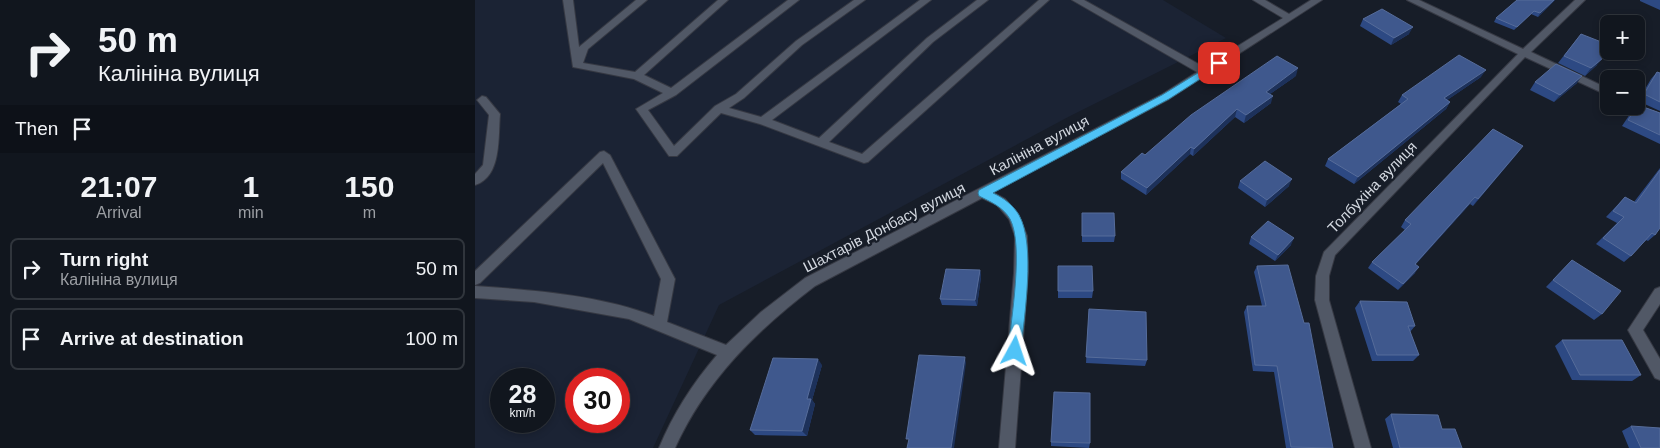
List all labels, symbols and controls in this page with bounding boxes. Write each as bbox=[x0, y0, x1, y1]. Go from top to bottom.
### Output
map controls bbox=[1600, 15, 1645, 115]
button: + bbox=[1600, 15, 1645, 60]
icon: right bbox=[15, 20, 80, 85]
text: 50 m bbox=[98, 20, 178, 59]
pin bbox=[1198, 42, 1240, 84]
icon: arrive bbox=[1205, 49, 1233, 77]
text: Калініна вулиця bbox=[98, 61, 260, 86]
button: − bbox=[1600, 70, 1645, 115]
street label: Калініна вулиця bbox=[986, 112, 1092, 178]
icon: arrive bbox=[68, 115, 96, 143]
text: Then bbox=[15, 118, 58, 139]
street label: Толбухіна вулиця bbox=[1324, 138, 1420, 236]
text: 21:07 bbox=[81, 170, 157, 203]
text: 1 bbox=[242, 170, 259, 203]
text: 150 bbox=[344, 170, 394, 203]
street label: Шахтарів Донбасу вулиця bbox=[800, 179, 968, 275]
text: Arrival bbox=[96, 204, 142, 221]
text: min bbox=[238, 204, 264, 221]
text: m bbox=[363, 204, 376, 221]
text: Turn right bbox=[60, 249, 148, 270]
icon: right bbox=[17, 255, 45, 283]
text: 50 m bbox=[416, 258, 458, 279]
text: Калініна вулиця bbox=[60, 271, 178, 288]
position arrow bbox=[988, 324, 1040, 376]
icon: arrive bbox=[17, 325, 45, 353]
text: Arrive at destination bbox=[60, 328, 244, 349]
text: 100 m bbox=[405, 328, 458, 349]
speed limit sign: 30 bbox=[565, 368, 630, 433]
text: 28 bbox=[509, 380, 536, 408]
text: km/h bbox=[509, 406, 536, 420]

